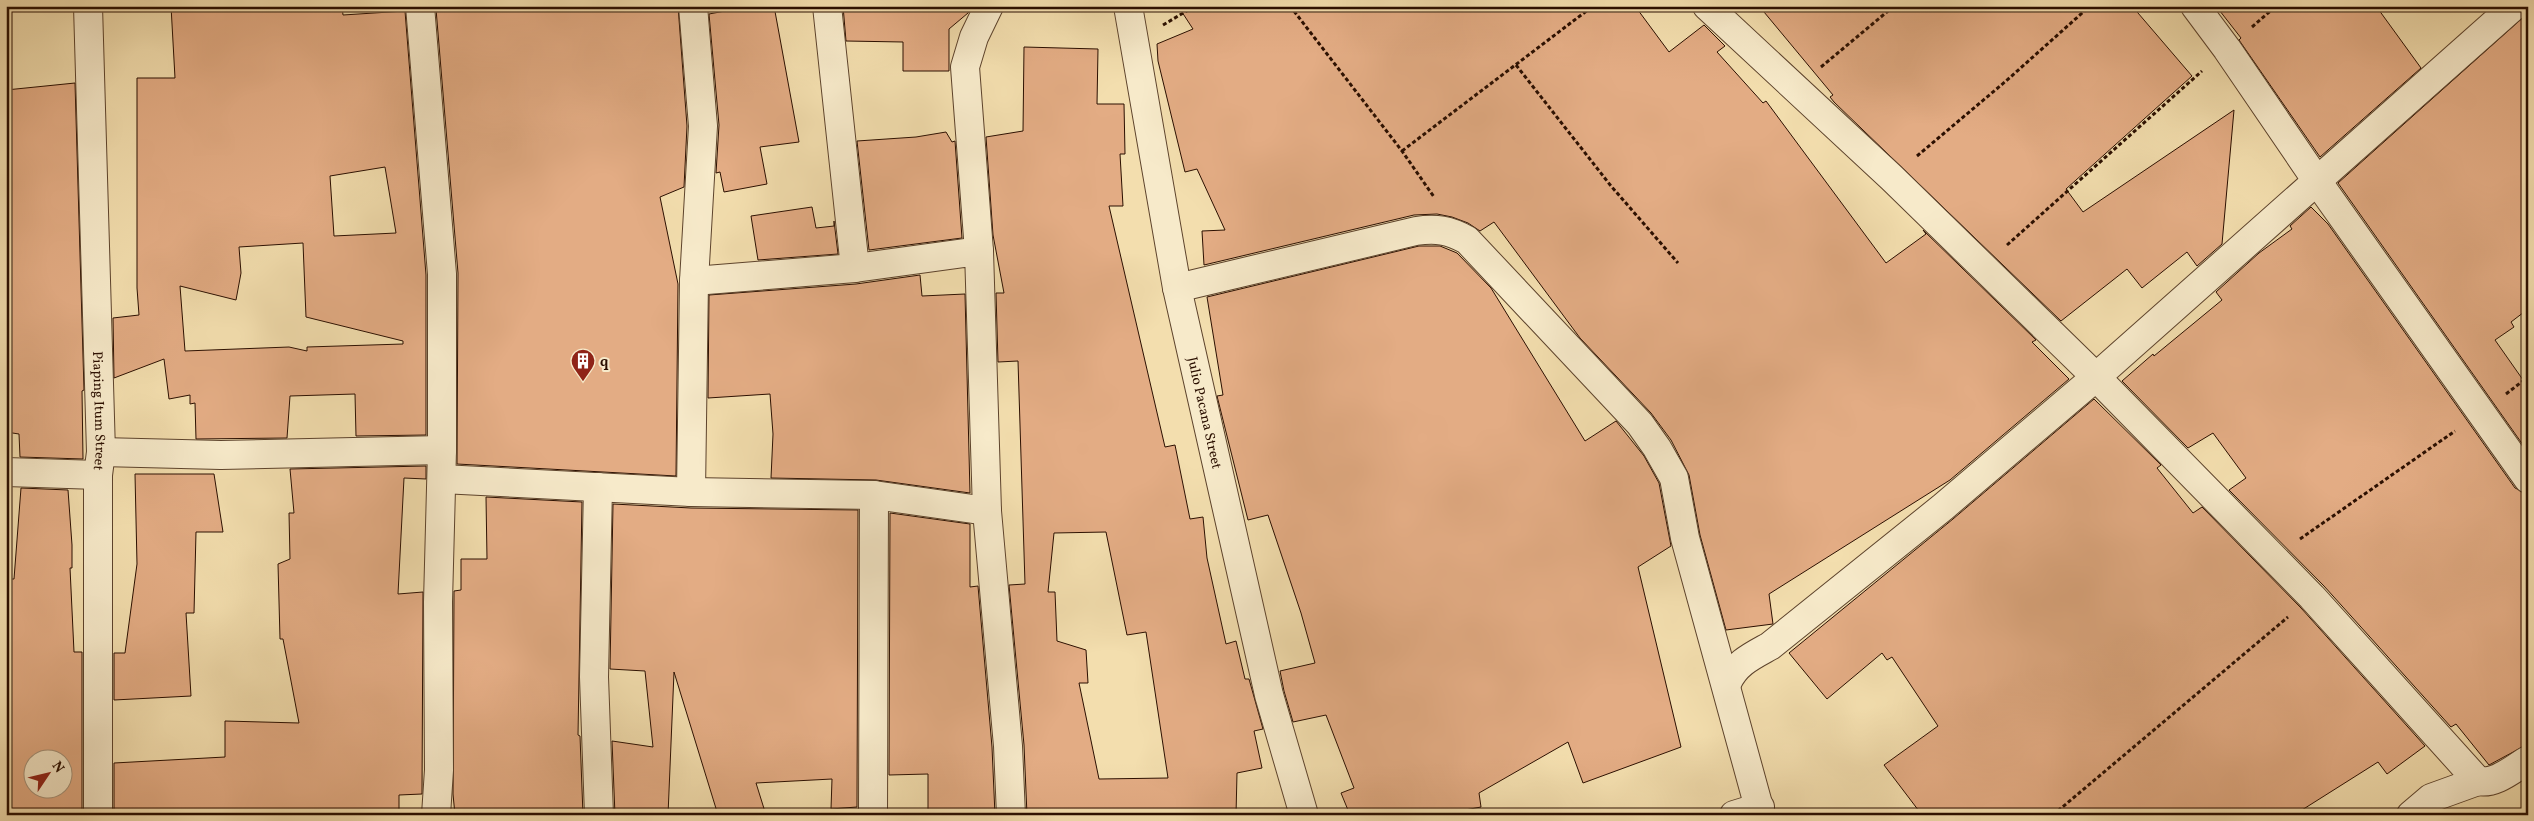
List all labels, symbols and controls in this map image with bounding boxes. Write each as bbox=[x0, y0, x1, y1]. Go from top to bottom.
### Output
building icon: q bbox=[570, 348, 596, 382]
street label: Piaping Itum Street bbox=[87, 351, 109, 472]
place label: q bbox=[600, 353, 609, 372]
street label: Julio Pacana Street bbox=[1182, 355, 1226, 471]
north arrow bbox=[22, 748, 72, 798]
text: N bbox=[47, 758, 68, 777]

